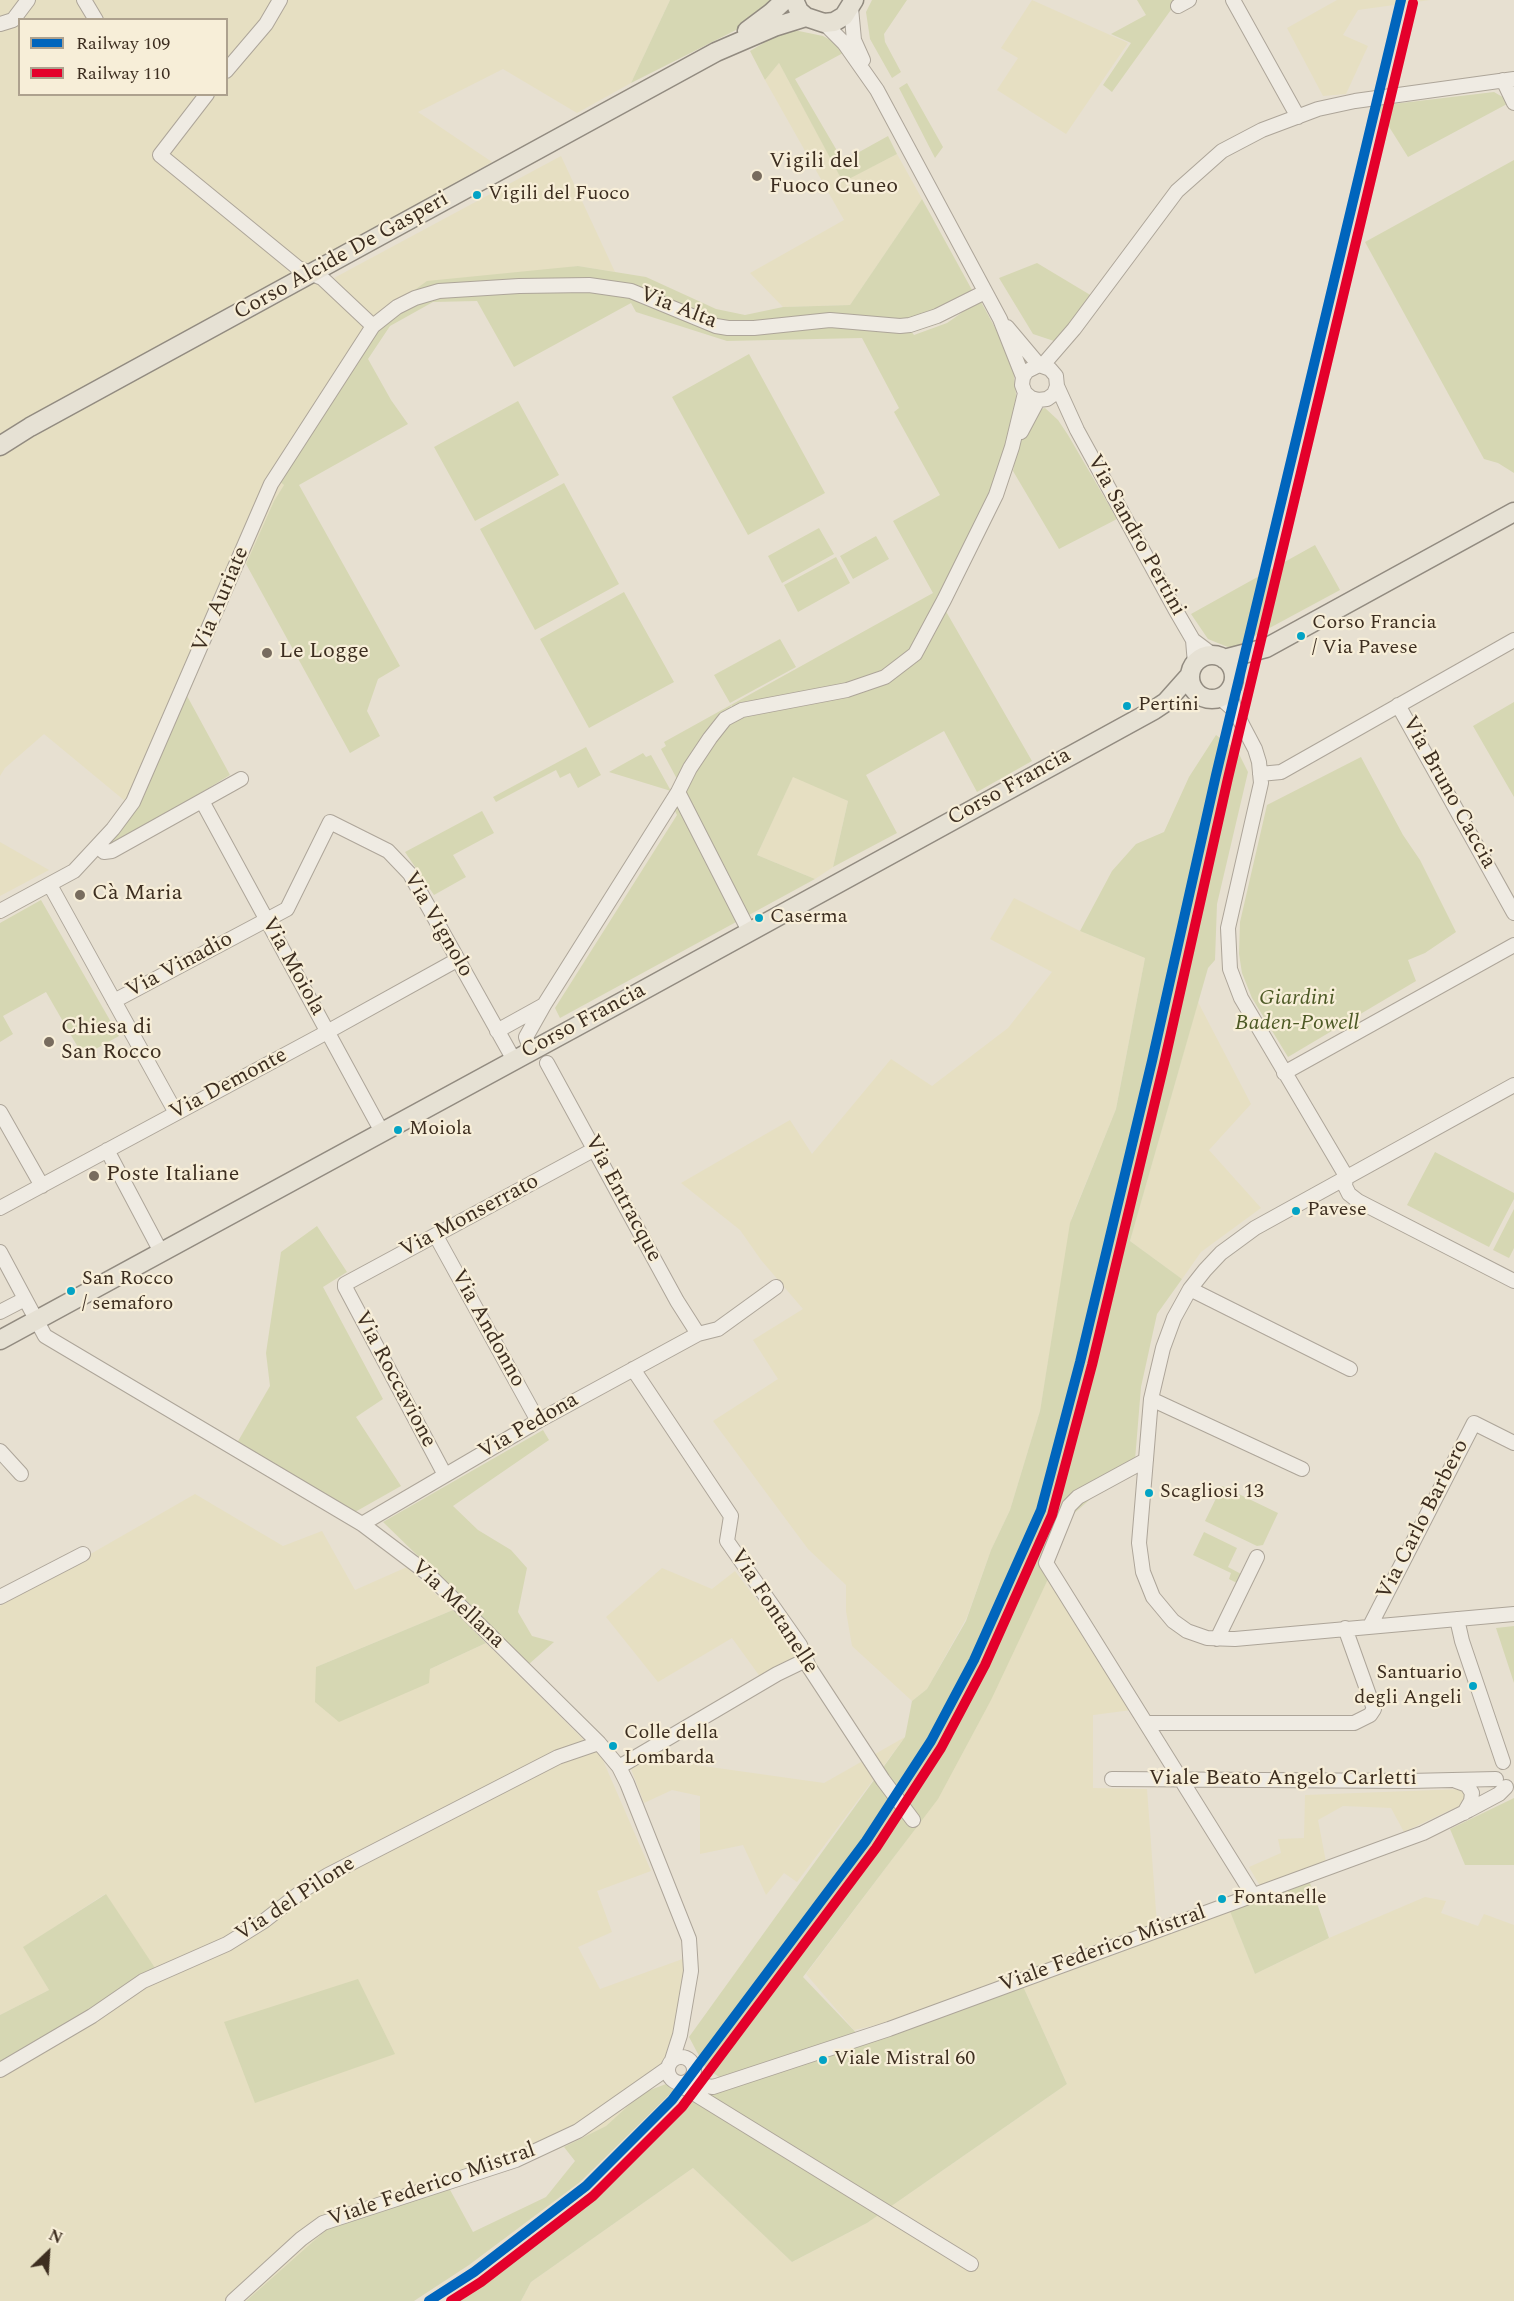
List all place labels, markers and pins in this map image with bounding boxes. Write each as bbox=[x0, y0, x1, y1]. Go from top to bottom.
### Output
place label: Vigili del Fuoco Cuneo bbox=[769, 150, 898, 202]
marker: Vigili del Fuoco Cuneo bbox=[750, 169, 764, 183]
place label: Vigili del Fuoco bbox=[488, 183, 630, 207]
marker: Vigili del Fuoco bbox=[471, 189, 483, 201]
place label: Corso Francia / Via Pavese bbox=[1312, 612, 1437, 659]
marker: Corso Francia / Via Pavese bbox=[1295, 630, 1307, 642]
place label: Le Logge bbox=[279, 640, 369, 666]
marker: Le Logge bbox=[260, 646, 274, 660]
place label: Pertini bbox=[1138, 694, 1199, 718]
marker: Pertini bbox=[1121, 700, 1133, 712]
place label: Cà Maria bbox=[92, 882, 182, 908]
marker: Cà Maria bbox=[73, 888, 87, 902]
place label: Caserma bbox=[770, 906, 847, 930]
marker: Caserma bbox=[753, 912, 765, 924]
place label: Chiesa di San Rocco bbox=[61, 1016, 162, 1068]
marker: Chiesa di San Rocco bbox=[42, 1035, 56, 1049]
place label: Moiola bbox=[409, 1118, 472, 1142]
marker: Moiola bbox=[392, 1124, 404, 1136]
place label: Poste Italiane bbox=[106, 1163, 239, 1189]
marker: Poste Italiane bbox=[87, 1169, 101, 1183]
place label: Pavese bbox=[1307, 1199, 1367, 1223]
marker: Pavese bbox=[1290, 1205, 1302, 1217]
place label: San Rocco / semaforo bbox=[82, 1268, 174, 1315]
marker: San Rocco / semaforo bbox=[65, 1285, 77, 1297]
place label: Scagliosi 13 bbox=[1160, 1481, 1264, 1505]
marker: Scagliosi 13 bbox=[1143, 1487, 1155, 1499]
place label: Santuario degli Angeli bbox=[1354, 1662, 1462, 1709]
marker: Santuario degli Angeli bbox=[1467, 1680, 1479, 1692]
place label: Colle della Lombarda bbox=[624, 1722, 718, 1769]
marker: Colle della Lombarda bbox=[607, 1740, 619, 1752]
place label: Fontanelle bbox=[1233, 1887, 1327, 1911]
marker: Fontanelle bbox=[1216, 1893, 1228, 1905]
place label: Viale Mistral 60 bbox=[834, 2048, 975, 2072]
marker: Viale Mistral 60 bbox=[817, 2054, 829, 2066]

